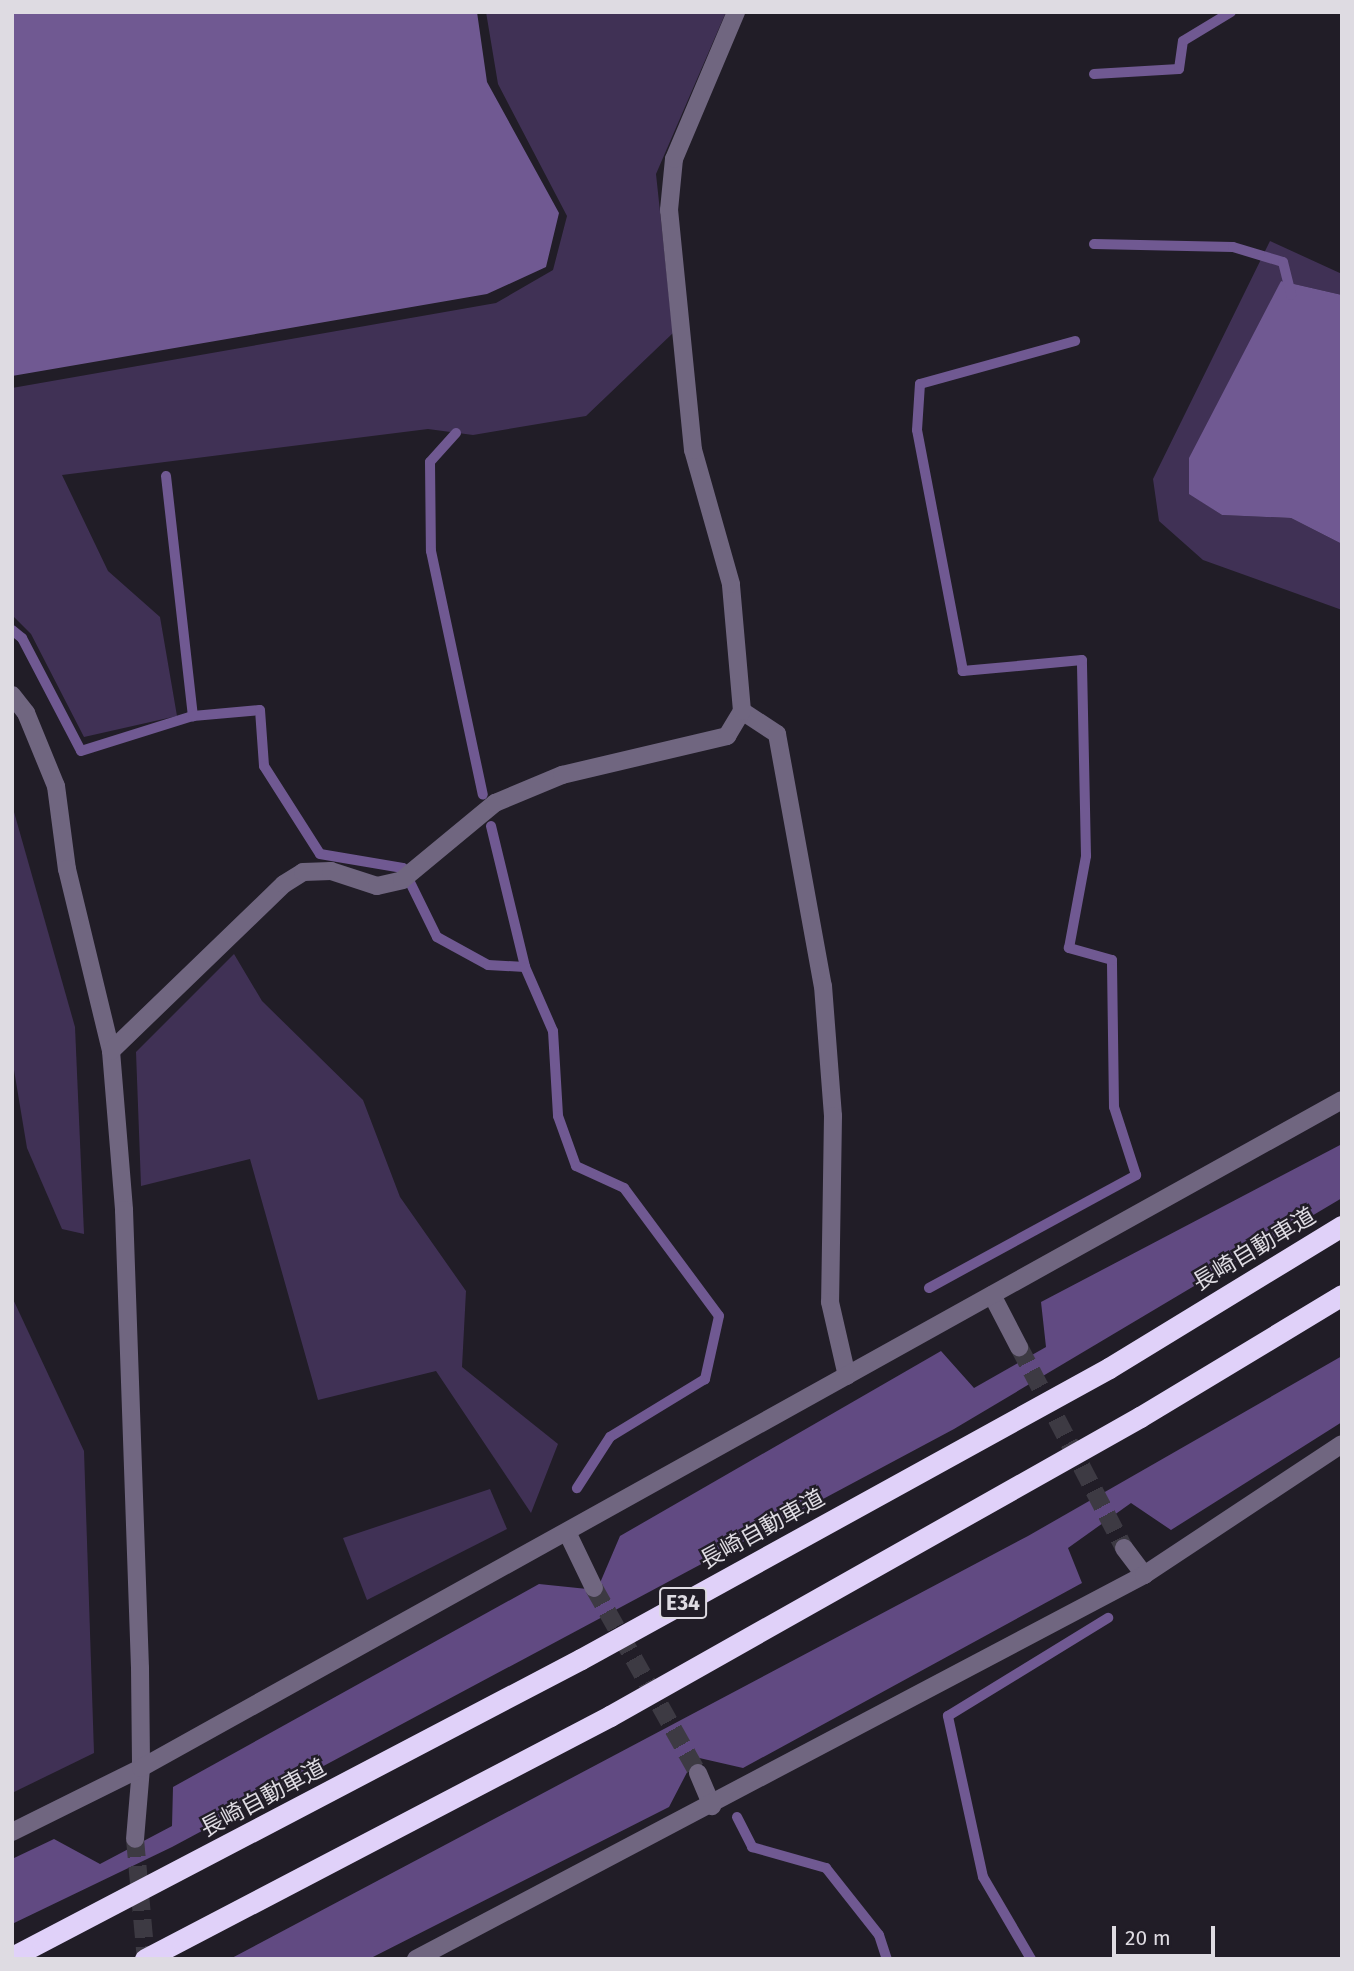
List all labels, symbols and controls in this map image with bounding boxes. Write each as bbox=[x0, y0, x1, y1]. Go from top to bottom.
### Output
street label: 長崎自動車道 bbox=[1188, 1202, 1320, 1296]
street label: 長崎自動車道 bbox=[695, 1483, 829, 1575]
road number: E34 bbox=[658, 1586, 708, 1620]
street label: 長崎自動車道 bbox=[196, 1753, 330, 1843]
scale bar bbox=[1116, 1912, 1219, 1956]
text: 20 m bbox=[1125, 1925, 1171, 1951]

